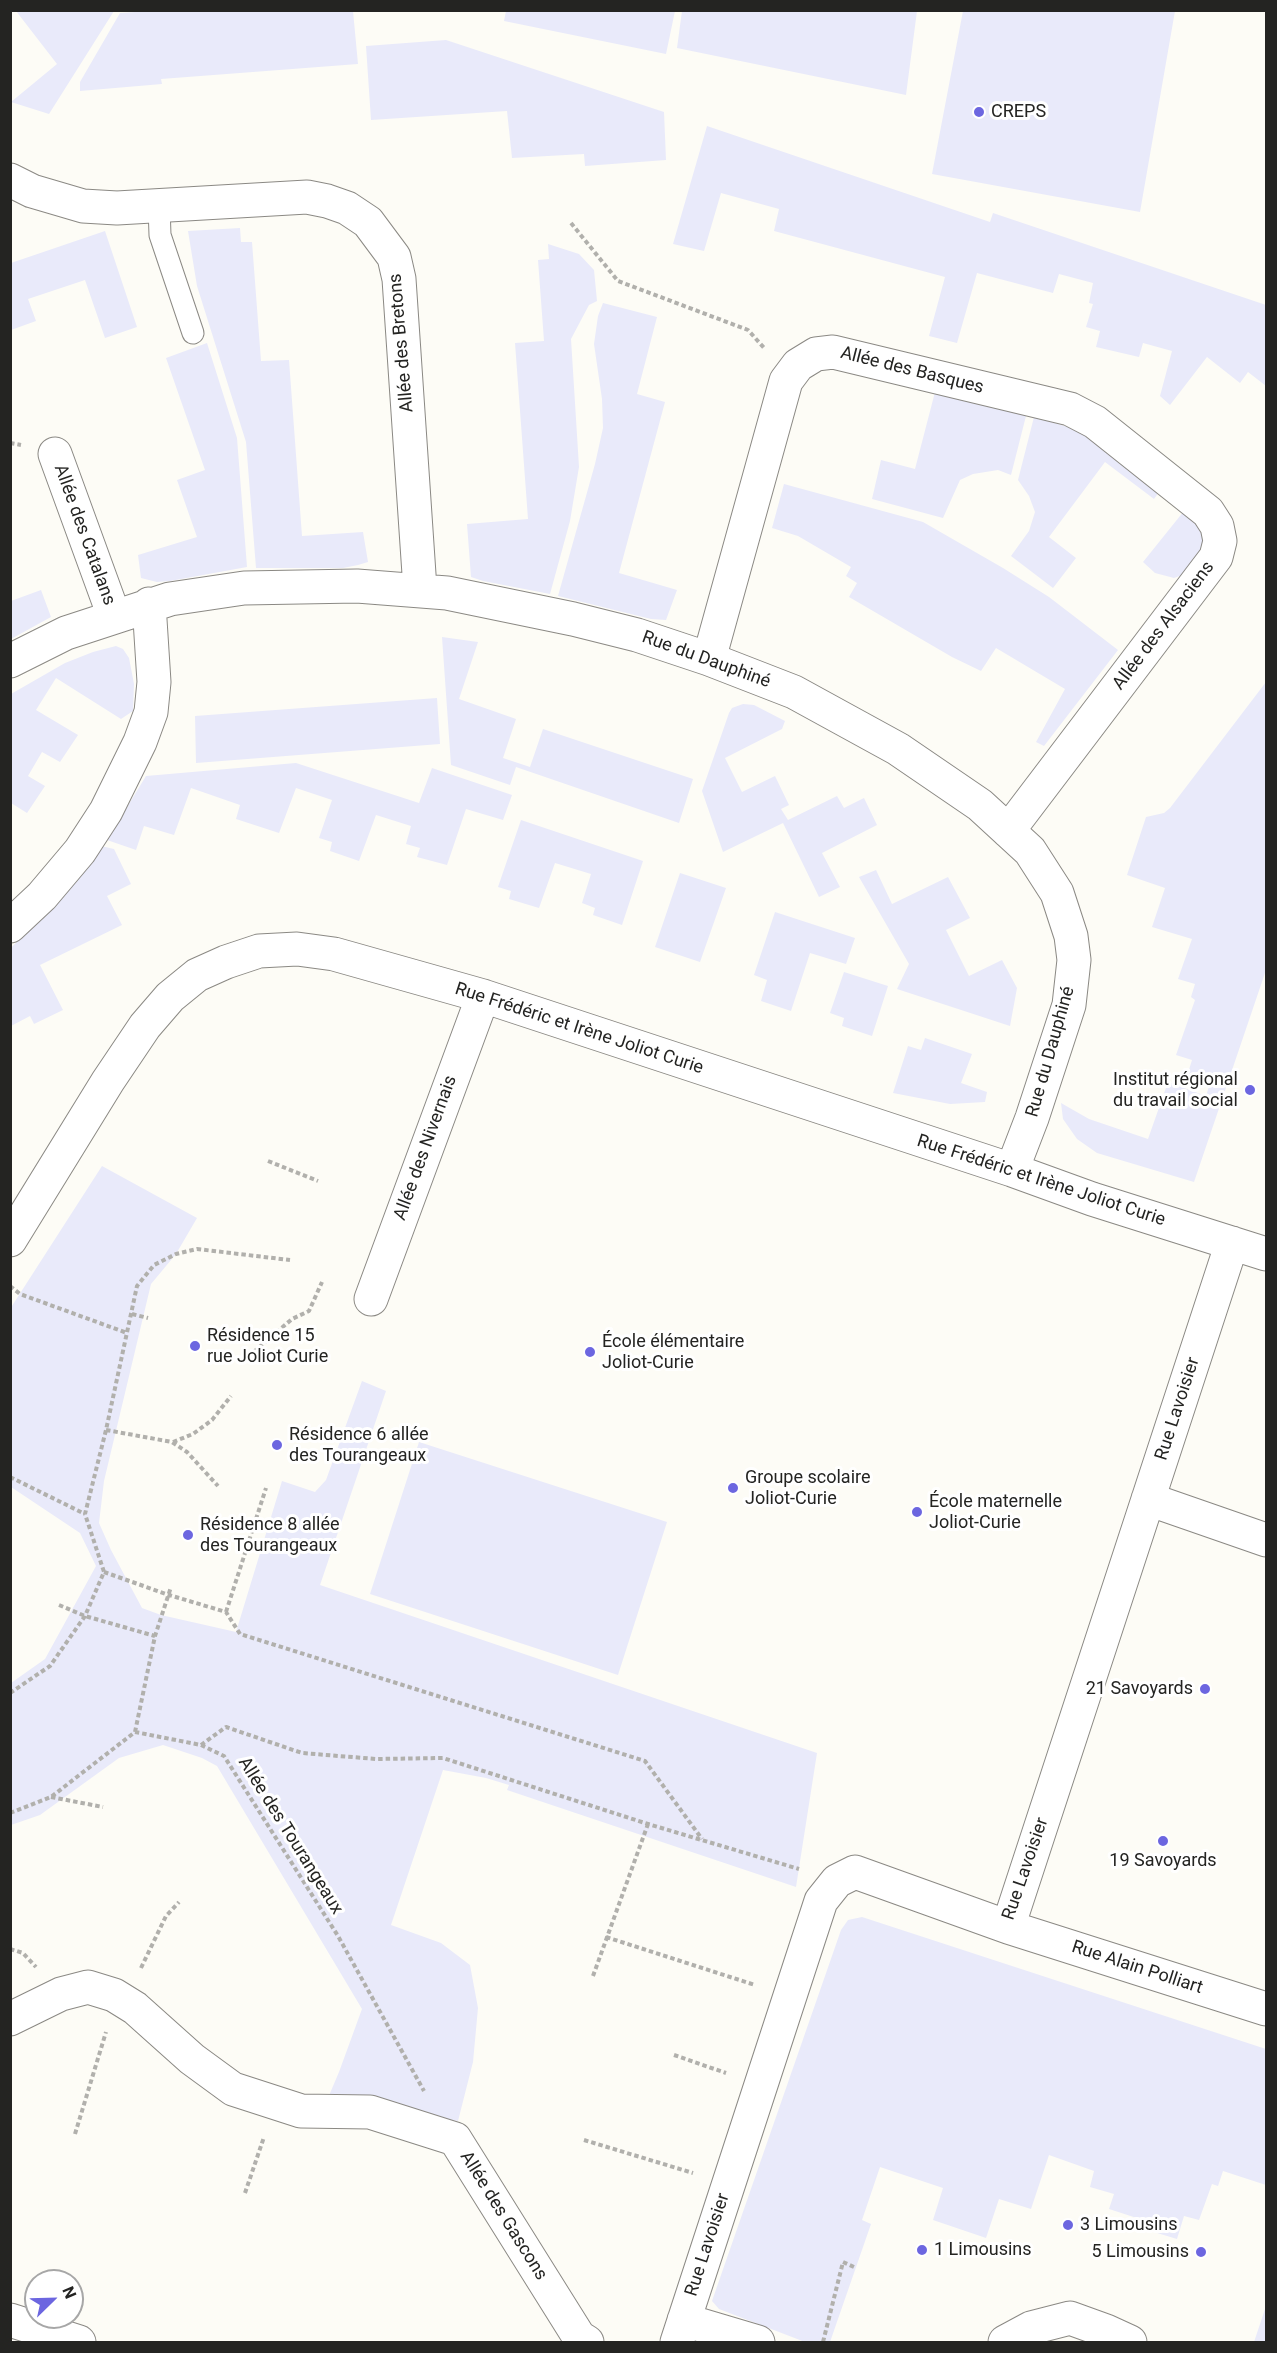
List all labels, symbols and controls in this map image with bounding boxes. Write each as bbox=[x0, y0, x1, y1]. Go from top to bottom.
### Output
place label: CREPS bbox=[991, 101, 1046, 123]
marker: CREPS bbox=[972, 105, 986, 119]
street label: Allée des Bretons bbox=[385, 273, 419, 413]
street label: Allée des Basques bbox=[838, 343, 986, 399]
street label: Allée des Catalans bbox=[49, 462, 119, 608]
street label: Allée des Alsaciens bbox=[1109, 557, 1219, 695]
street label: Rue du Dauphiné bbox=[639, 627, 773, 693]
street label: Rue Frédéric et Irène Joliot Curie bbox=[452, 979, 706, 1079]
street label: Rue du Dauphiné bbox=[1022, 984, 1080, 1120]
place label: Institut régional du travail social bbox=[1113, 1069, 1238, 1112]
street label: Allée des Nivernais bbox=[390, 1073, 462, 1223]
marker: Institut régional du travail social bbox=[1243, 1083, 1257, 1097]
street label: Rue Frédéric et Irène Joliot Curie bbox=[914, 1131, 1168, 1231]
place label: Résidence 15 rue Joliot Curie bbox=[207, 1325, 328, 1368]
place label: École élémentaire Joliot-Curie bbox=[602, 1331, 744, 1374]
marker: Résidence 15 rue Joliot Curie bbox=[188, 1339, 202, 1353]
marker: École élémentaire Joliot-Curie bbox=[583, 1345, 597, 1359]
street label: Rue Lavoisier bbox=[1151, 1355, 1205, 1463]
place label: Résidence 6 allée des Tourangeaux bbox=[289, 1424, 429, 1466]
marker: Résidence 6 allée des Tourangeaux bbox=[270, 1438, 284, 1452]
place label: Groupe scolaire Joliot-Curie bbox=[745, 1467, 870, 1510]
marker: Groupe scolaire Joliot-Curie bbox=[726, 1481, 740, 1495]
place label: École maternelle Joliot-Curie bbox=[929, 1491, 1062, 1534]
marker: École maternelle Joliot-Curie bbox=[910, 1505, 924, 1519]
place label: Résidence 8 allée des Tourangeaux bbox=[200, 1514, 340, 1556]
marker: Résidence 8 allée des Tourangeaux bbox=[181, 1528, 195, 1542]
place label: 21 Savoyards bbox=[1086, 1678, 1193, 1700]
marker: 21 Savoyards bbox=[1198, 1682, 1212, 1696]
street label: Allée des Tourangeaux bbox=[233, 1753, 347, 1919]
street label: Rue Lavoisier bbox=[998, 1815, 1054, 1923]
marker: 19 Savoyards bbox=[1156, 1834, 1170, 1848]
place label: 19 Savoyards bbox=[1109, 1850, 1217, 1872]
street label: Rue Alain Polliart bbox=[1069, 1937, 1205, 1999]
street label: Allée des Gascons bbox=[455, 2148, 551, 2284]
street label: Rue Lavoisier bbox=[681, 2191, 735, 2299]
place label: 3 Limousins bbox=[1080, 2214, 1178, 2236]
marker: 3 Limousins bbox=[1061, 2218, 1075, 2232]
place label: 1 Limousins bbox=[934, 2239, 1032, 2261]
place label: 5 Limousins bbox=[1091, 2241, 1189, 2263]
marker: 1 Limousins bbox=[915, 2243, 929, 2257]
marker: 5 Limousins bbox=[1194, 2245, 1208, 2259]
north arrow bbox=[24, 2269, 84, 2329]
text: N bbox=[58, 2284, 80, 2301]

